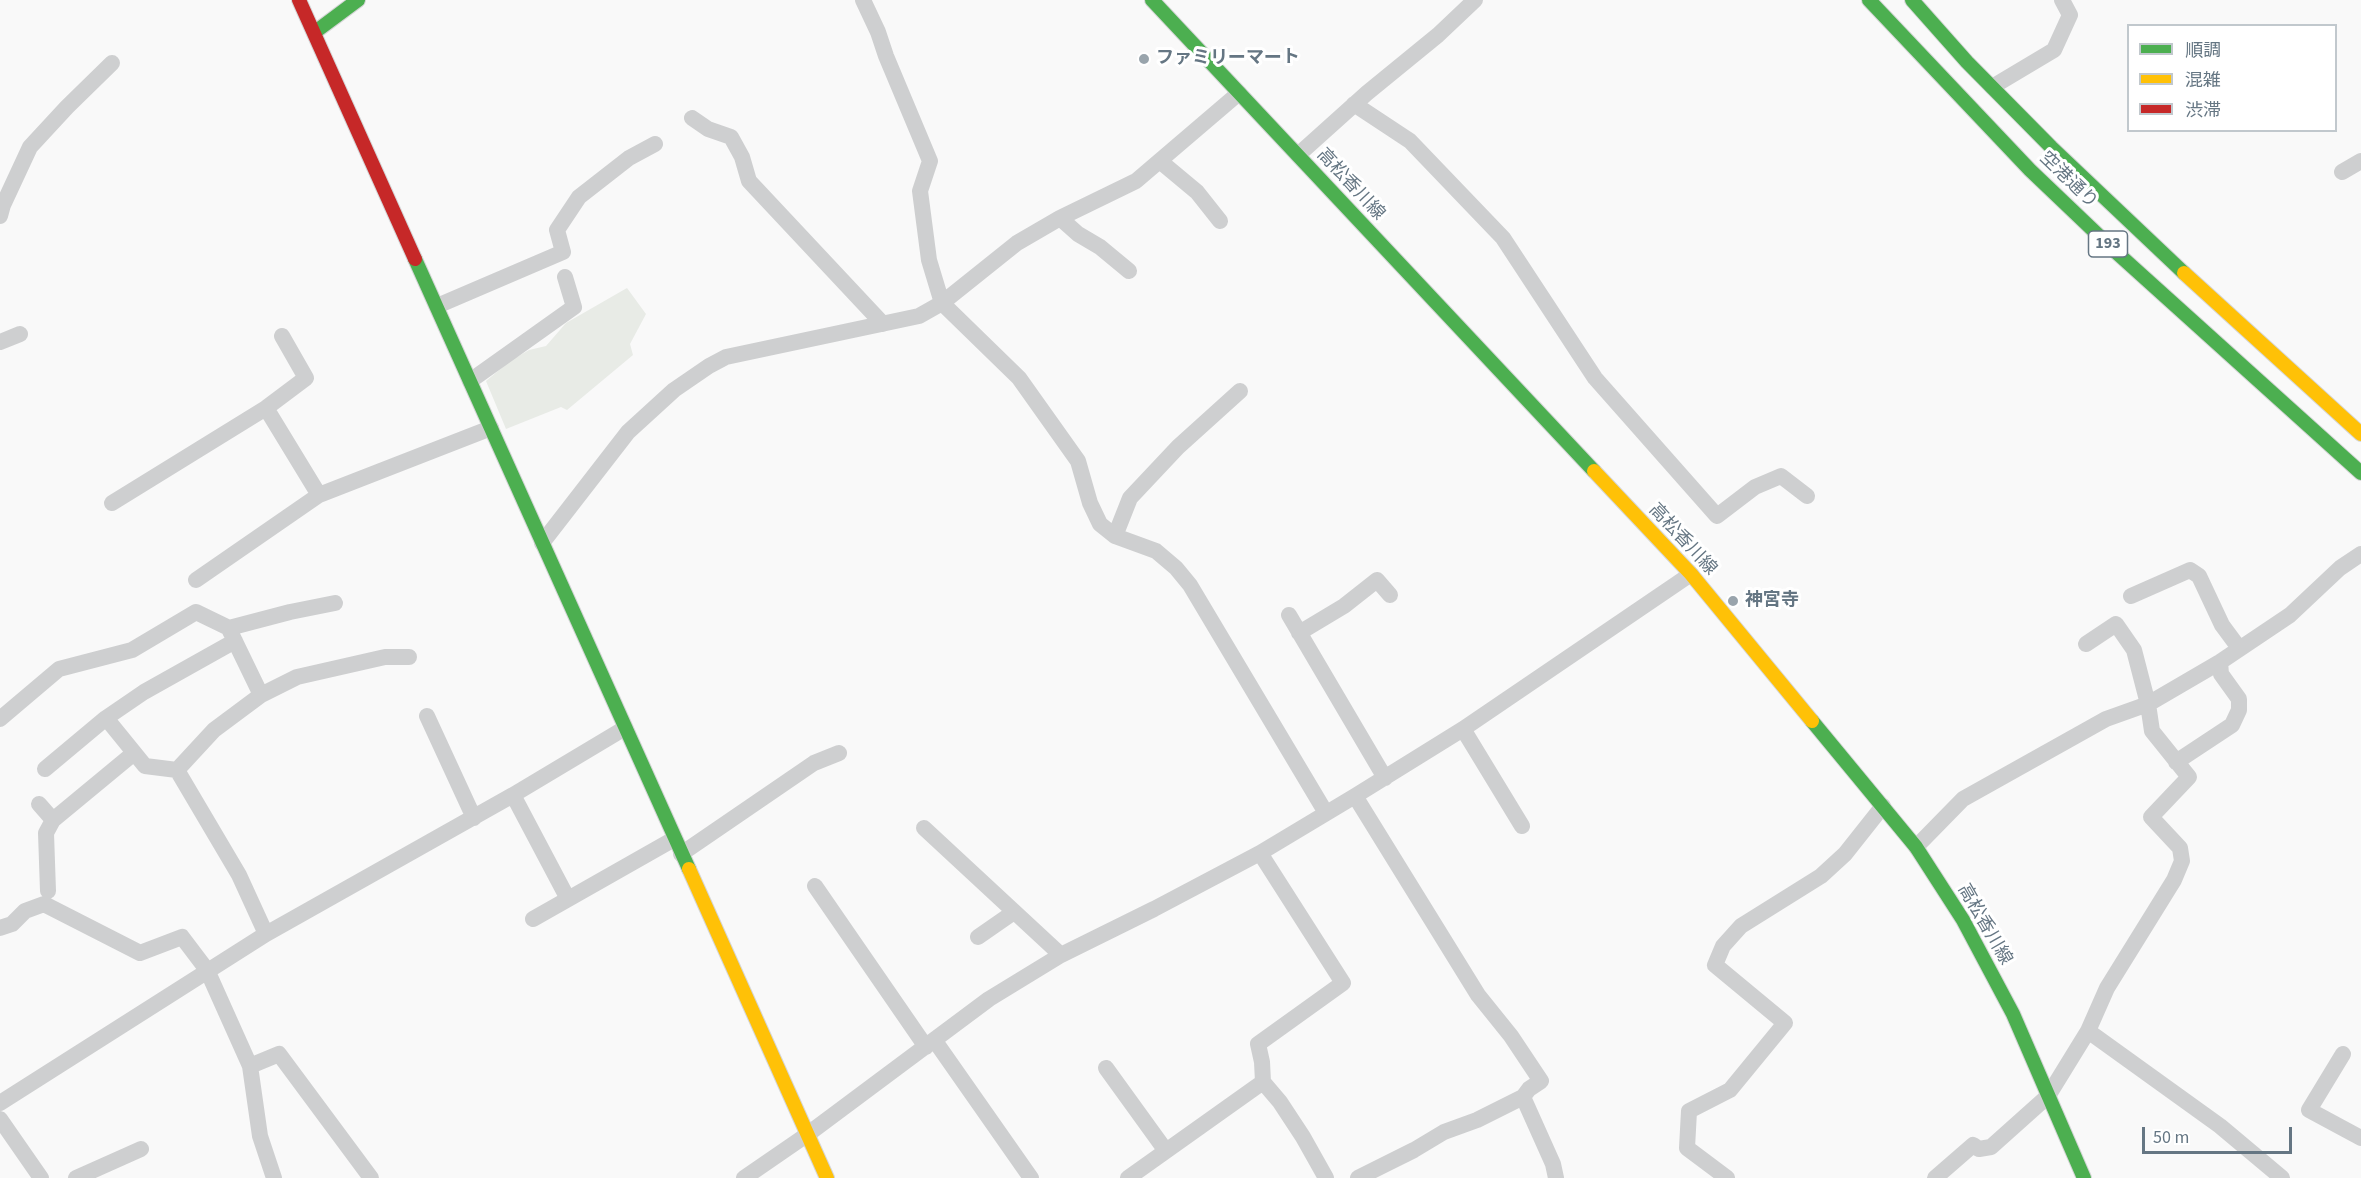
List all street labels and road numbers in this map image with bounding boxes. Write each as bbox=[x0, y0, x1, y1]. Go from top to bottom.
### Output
street label: 高松香川線 bbox=[1311, 145, 1389, 225]
street label: 空港通り bbox=[2035, 148, 2101, 214]
road number: 193 bbox=[2088, 231, 2128, 257]
street label: 高松香川線 bbox=[1643, 500, 1721, 580]
street label: 高松香川線 bbox=[1952, 881, 2016, 969]

